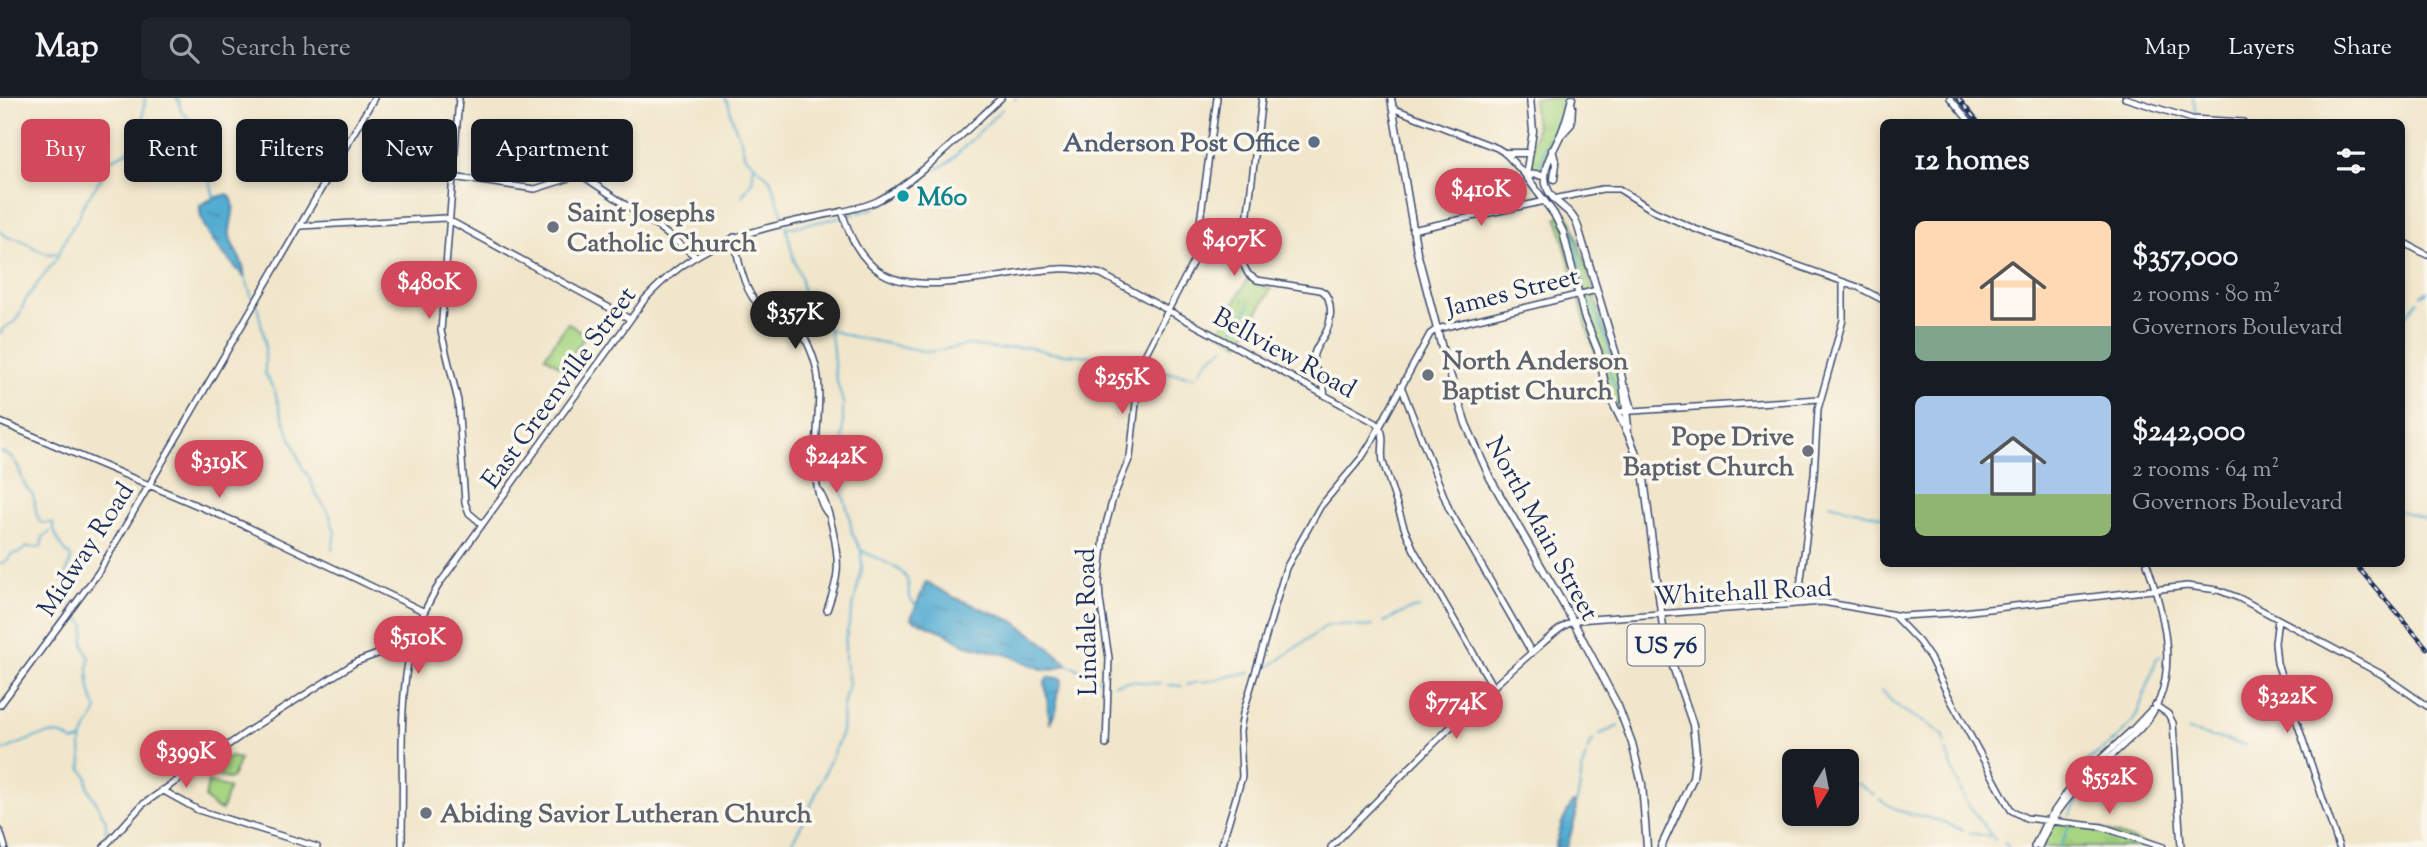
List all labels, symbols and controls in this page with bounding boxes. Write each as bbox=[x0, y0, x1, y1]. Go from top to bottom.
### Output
search box bbox=[141, 17, 631, 80]
text: Map bbox=[35, 24, 99, 72]
icon: search bbox=[165, 29, 203, 67]
text: Search here bbox=[221, 30, 351, 67]
text: Map bbox=[2144, 31, 2190, 65]
text: Layers bbox=[2228, 31, 2295, 65]
text: Share bbox=[2333, 31, 2392, 65]
chip: Buy bbox=[21, 119, 110, 182]
chip: Rent bbox=[124, 119, 222, 182]
chip: Filters bbox=[236, 119, 348, 182]
chip: New bbox=[362, 119, 457, 182]
chip: Apartment bbox=[471, 119, 633, 182]
place label: Anderson Post Office bbox=[1063, 126, 1300, 163]
marker: Anderson Post Office bbox=[1306, 134, 1322, 150]
text: 12 homes bbox=[1915, 140, 2030, 183]
icon: filters bbox=[2332, 142, 2370, 180]
pin: $410K bbox=[1432, 169, 1530, 228]
text: $410K bbox=[1451, 174, 1511, 207]
place label: M60 bbox=[917, 180, 967, 217]
marker: M60 bbox=[895, 188, 911, 204]
place label: Saint Josephs Catholic Church bbox=[567, 196, 757, 263]
pin: $407K bbox=[1185, 218, 1283, 278]
marker: Saint Josephs Catholic Church bbox=[545, 219, 561, 235]
text: $407K bbox=[1202, 224, 1266, 257]
text: $357,000 bbox=[2132, 236, 2238, 279]
icon: home bbox=[1971, 249, 2055, 333]
street label: James Street bbox=[1440, 259, 1583, 328]
pin: $480K bbox=[380, 262, 478, 321]
text: $480K bbox=[397, 267, 461, 300]
text: 2 rooms · 80 m² bbox=[2132, 279, 2280, 312]
street label: East Greenville Street bbox=[474, 280, 646, 497]
pin: $357K bbox=[746, 292, 844, 351]
text: $357K bbox=[766, 297, 824, 330]
street label: Bellview Road bbox=[1205, 300, 1362, 409]
text: Governors Boulevard bbox=[2132, 312, 2343, 345]
place label: North Anderson Baptist Church bbox=[1442, 344, 1629, 411]
pin: $255K bbox=[1073, 356, 1171, 416]
text: $255K bbox=[1094, 362, 1150, 395]
marker: North Anderson Baptist Church bbox=[1420, 367, 1436, 383]
text: $242,000 bbox=[2132, 411, 2245, 454]
place label: Pope Drive Baptist Church bbox=[1623, 420, 1795, 487]
icon: home bbox=[1971, 424, 2055, 508]
street label: North Main Street bbox=[1475, 430, 1607, 628]
pin: $242K bbox=[787, 436, 885, 495]
pin: $319K bbox=[170, 440, 268, 500]
text: $242K bbox=[805, 441, 867, 474]
marker: Pope Drive Baptist Church bbox=[1800, 443, 1816, 459]
text: $319K bbox=[191, 446, 247, 479]
text: 2 rooms · 64 m² bbox=[2132, 454, 2279, 487]
street label: Midway Road bbox=[30, 476, 145, 625]
text: Governors Boulevard bbox=[2132, 487, 2343, 520]
street label: Lindale Road bbox=[1069, 547, 1108, 696]
street label: Whitehall Road bbox=[1653, 570, 1833, 617]
pin: $510K bbox=[369, 616, 467, 676]
text: $510K bbox=[390, 622, 446, 655]
road number: US 76 bbox=[1628, 624, 1704, 666]
pin: $322K bbox=[2238, 676, 2336, 735]
text: $322K bbox=[2257, 681, 2317, 714]
pin: $774K bbox=[1407, 682, 1505, 741]
text: $774K bbox=[1425, 687, 1487, 720]
pin: $399K bbox=[137, 730, 235, 790]
text: $399K bbox=[156, 736, 216, 769]
north arrow bbox=[1782, 749, 1858, 826]
map controls bbox=[1782, 749, 1859, 826]
pin: $552K bbox=[2060, 756, 2158, 816]
text: $552K bbox=[2081, 762, 2137, 795]
place label: Abiding Savior Lutheran Church bbox=[440, 797, 813, 834]
marker: Abiding Savior Lutheran Church bbox=[418, 805, 434, 821]

